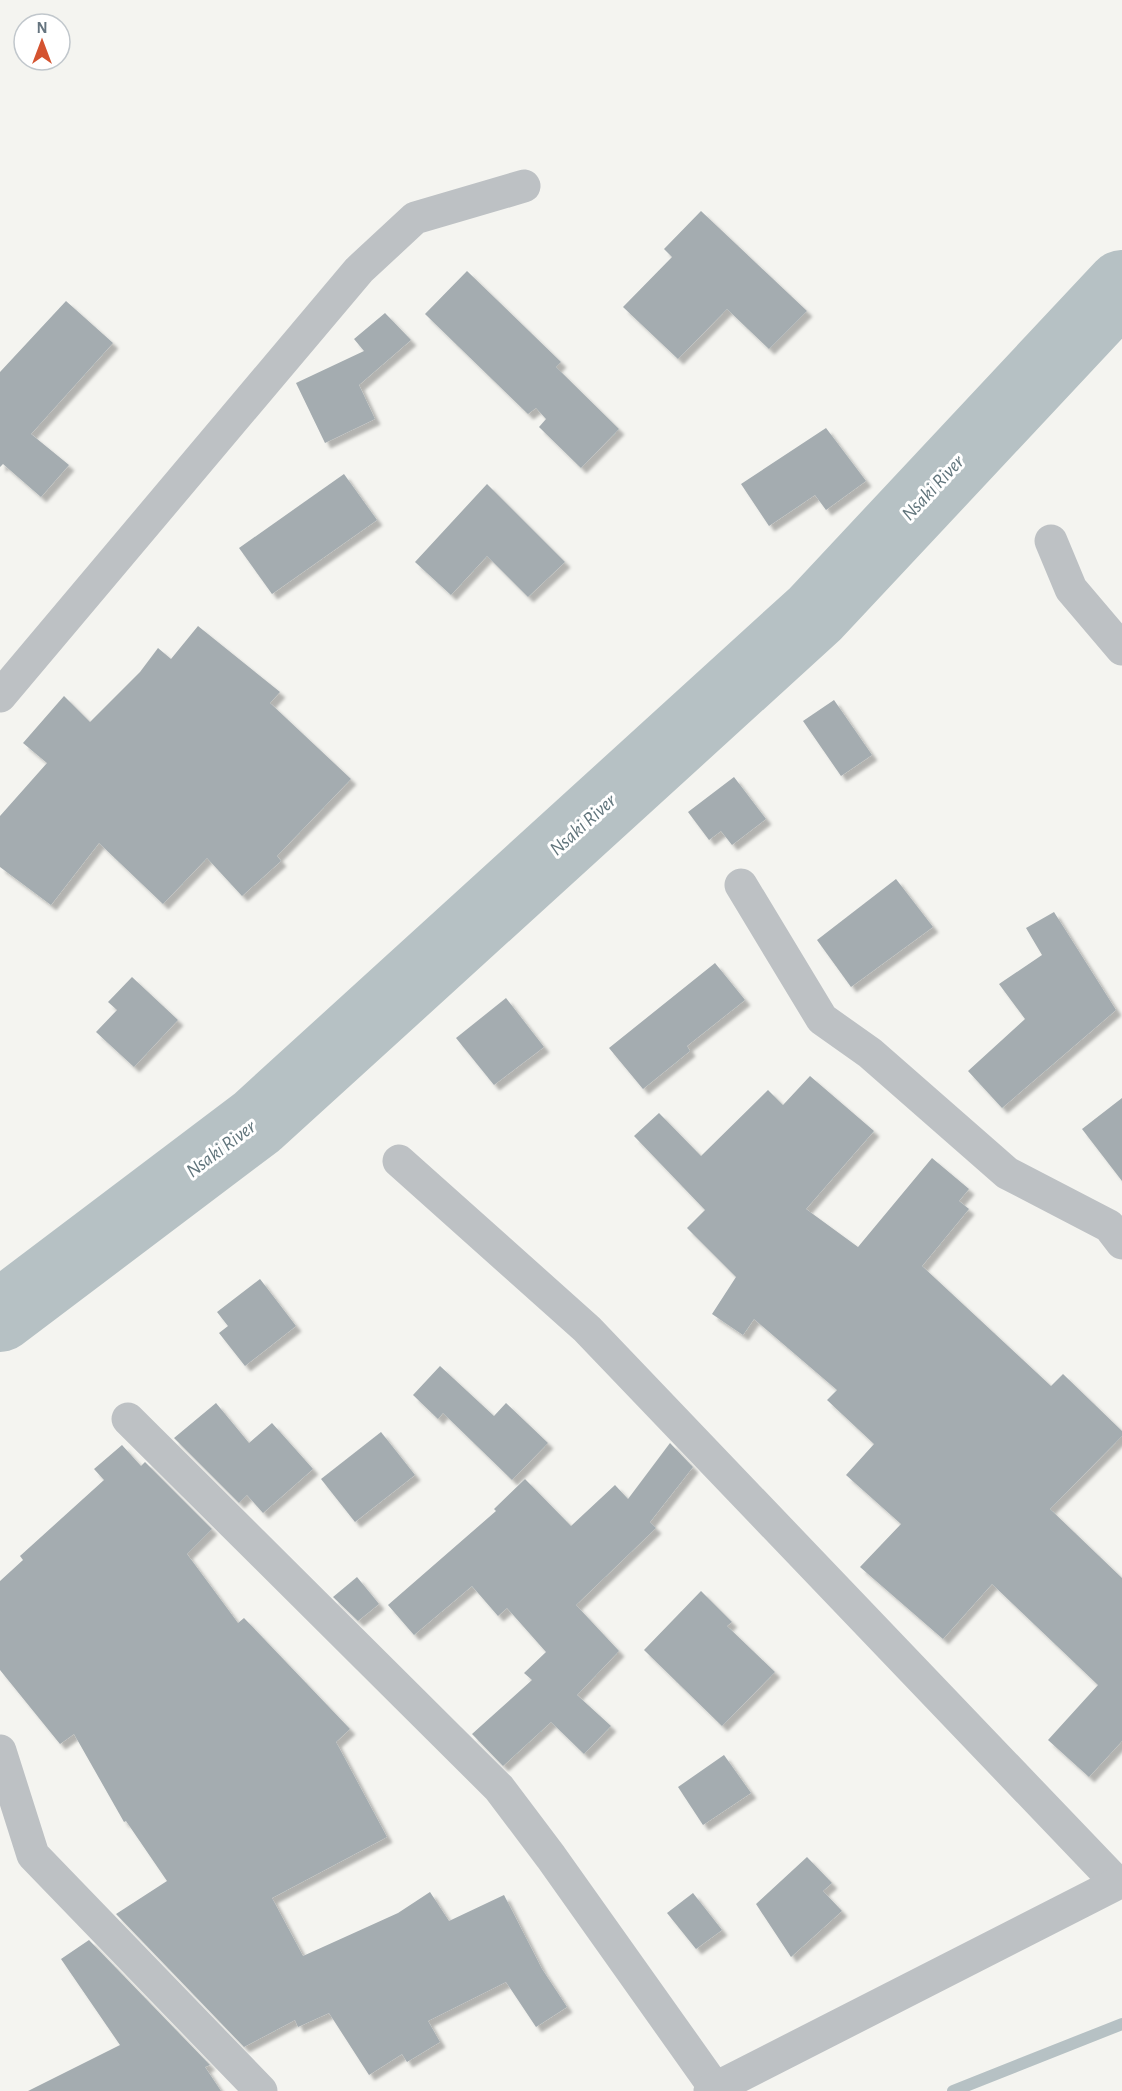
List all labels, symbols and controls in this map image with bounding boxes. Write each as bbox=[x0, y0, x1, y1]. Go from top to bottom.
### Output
north arrow bbox=[12, 12, 72, 72]
text: N bbox=[36, 20, 48, 36]
water label: Nsaki River bbox=[898, 451, 968, 524]
water label: Nsaki River bbox=[546, 790, 620, 860]
water label: Nsaki River bbox=[183, 1116, 260, 1181]

